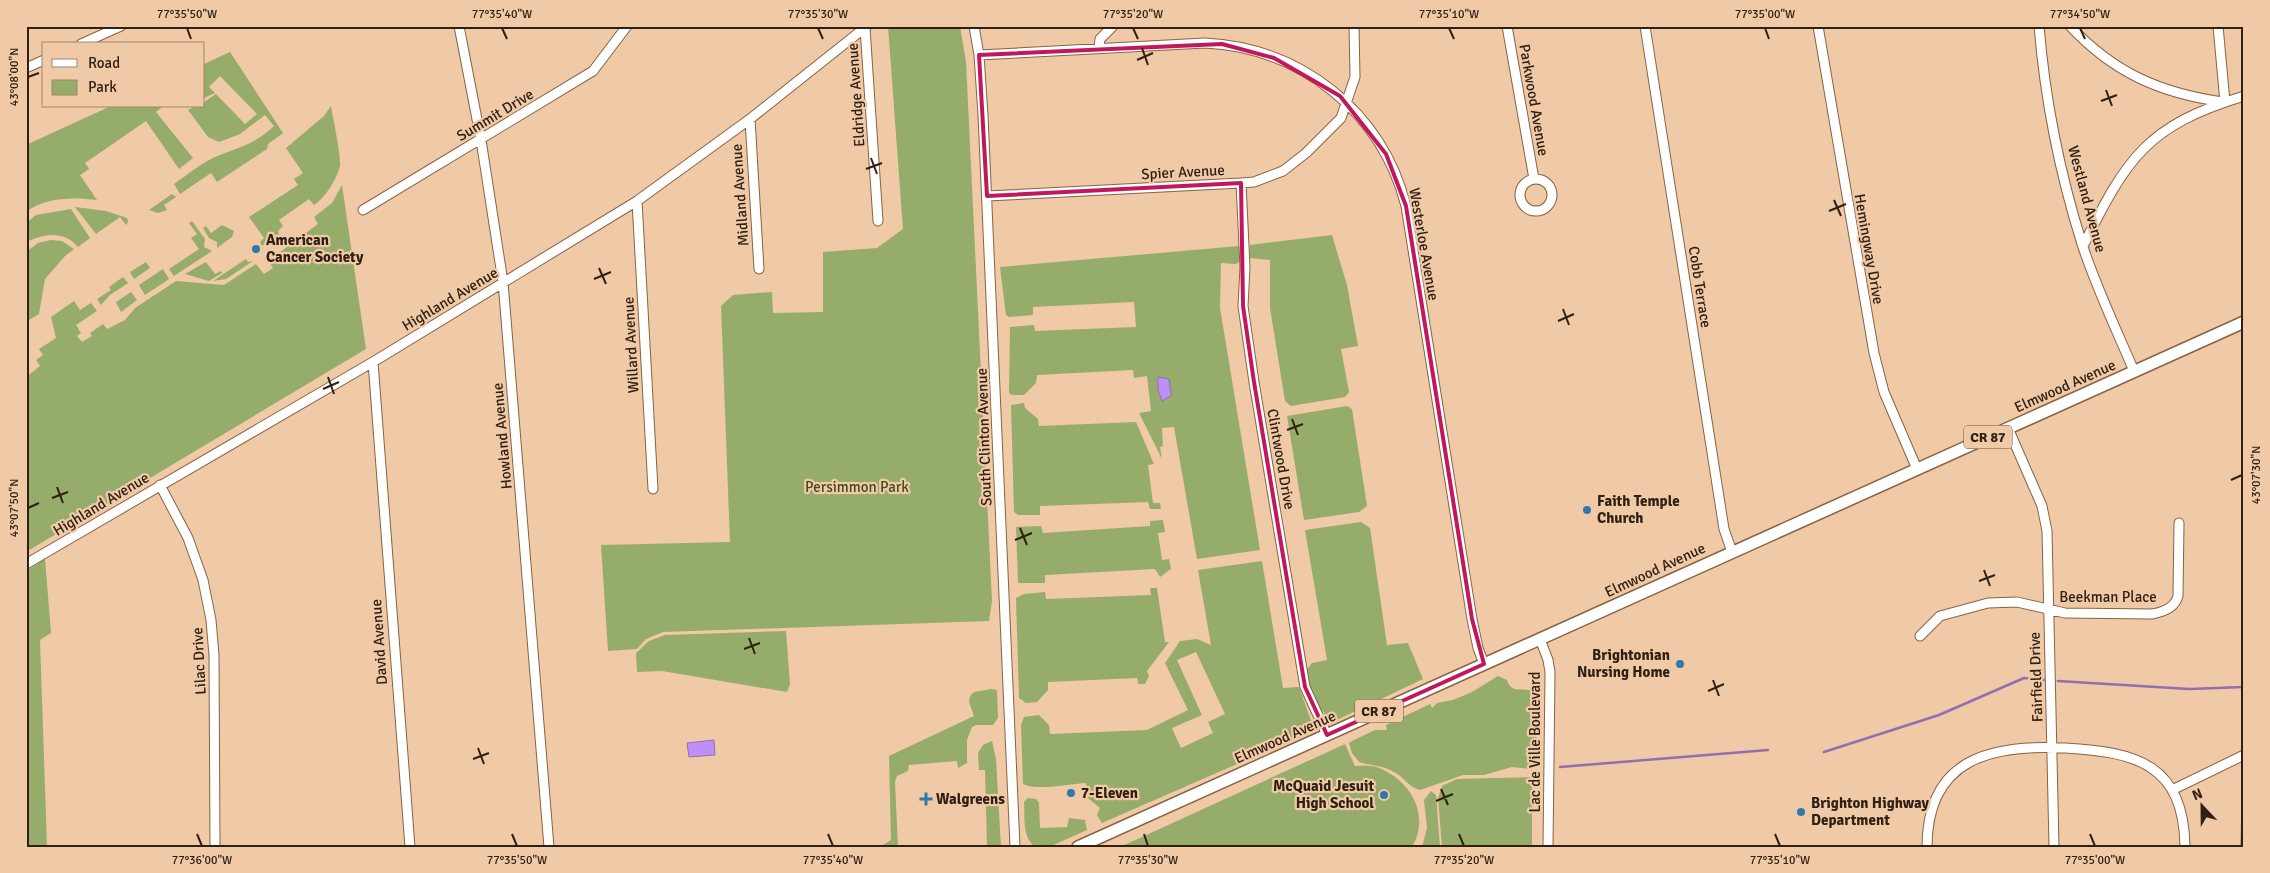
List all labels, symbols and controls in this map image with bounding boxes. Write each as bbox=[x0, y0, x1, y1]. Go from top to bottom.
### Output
text: 77°35'50"W bbox=[157, 7, 217, 22]
text: 77°35'40"W bbox=[472, 7, 532, 22]
text: 77°35'30"W bbox=[788, 7, 848, 22]
text: 77°35'20"W bbox=[1103, 7, 1163, 22]
text: 77°35'10"W bbox=[1419, 7, 1479, 22]
text: 77°35'00"W bbox=[1735, 7, 1795, 22]
text: 77°34'50"W bbox=[2050, 7, 2110, 22]
legend bbox=[42, 42, 205, 108]
street label: Eldridge Avenue bbox=[843, 42, 869, 148]
street label: Parkwood Avenue bbox=[1515, 43, 1553, 157]
text: 43°08'00"N bbox=[7, 48, 22, 106]
text: Road bbox=[88, 54, 120, 72]
text: Park bbox=[88, 78, 117, 96]
street label: Summit Drive bbox=[453, 85, 537, 145]
street label: Midland Avenue bbox=[727, 143, 753, 247]
street label: Westland Avenue bbox=[2064, 144, 2110, 254]
street label: Spier Avenue bbox=[1141, 161, 1225, 183]
street label: Westerloe Avenue bbox=[1405, 186, 1443, 302]
street label: Hemingway Drive bbox=[1850, 192, 1888, 306]
place label: American Cancer Society bbox=[266, 231, 364, 266]
marker: American Cancer Society bbox=[250, 243, 262, 255]
street label: Cobb Terrace bbox=[1685, 245, 1715, 329]
street label: Highland Avenue bbox=[399, 263, 501, 335]
street label: Willard Avenue bbox=[619, 296, 643, 394]
street label: Elmwood Avenue bbox=[2012, 356, 2118, 416]
street label: South Clinton Avenue bbox=[973, 368, 995, 506]
street label: Howland Avenue bbox=[488, 382, 516, 490]
street label: Clintwood Drive bbox=[1263, 407, 1299, 511]
road number: CR 87 bbox=[1964, 426, 2012, 448]
text: 43°07'30"N bbox=[2249, 446, 2264, 504]
street label: Highland Avenue bbox=[50, 468, 152, 540]
park label: Persimmon Park bbox=[805, 478, 909, 496]
text: 43°07'50"N bbox=[7, 479, 22, 537]
place label: Faith Temple Church bbox=[1597, 492, 1680, 527]
marker: Faith Temple Church bbox=[1581, 504, 1593, 516]
street label: Elmwood Avenue bbox=[1602, 539, 1708, 601]
street label: Beekman Place bbox=[2059, 588, 2157, 606]
street label: David Avenue bbox=[367, 599, 391, 685]
street label: Lilac Drive bbox=[188, 627, 210, 695]
street label: Fairfield Drive bbox=[2025, 632, 2047, 722]
place label: Brightonian Nursing Home bbox=[1577, 646, 1670, 681]
marker: Brightonian Nursing Home bbox=[1674, 658, 1686, 670]
street label: Lac de Ville Boulevard bbox=[1526, 672, 1544, 812]
road number: CR 87 bbox=[1355, 699, 1403, 722]
street label: Elmwood Avenue bbox=[1232, 707, 1338, 767]
place label: McQuaid Jesuit High School bbox=[1273, 777, 1374, 812]
north arrow bbox=[2178, 780, 2228, 830]
place label: 7-Eleven bbox=[1081, 784, 1138, 802]
text: N bbox=[2190, 785, 2205, 804]
marker: 7-Eleven bbox=[1065, 787, 1077, 799]
marker: McQuaid Jesuit High School bbox=[1378, 789, 1390, 801]
place label: Walgreens bbox=[936, 790, 1005, 808]
marker: Walgreens bbox=[920, 793, 932, 805]
place label: Brighton Highway Department bbox=[1811, 794, 1929, 829]
marker: Brighton Highway Department bbox=[1795, 806, 1807, 818]
text: 77°36'00"W bbox=[172, 853, 232, 868]
text: 77°35'50"W bbox=[487, 853, 547, 868]
text: 77°35'40"W bbox=[803, 853, 863, 868]
text: 77°35'30"W bbox=[1118, 853, 1178, 868]
text: 77°35'20"W bbox=[1434, 853, 1494, 868]
text: 77°35'10"W bbox=[1750, 853, 1810, 868]
text: 77°35'00"W bbox=[2065, 853, 2125, 868]

